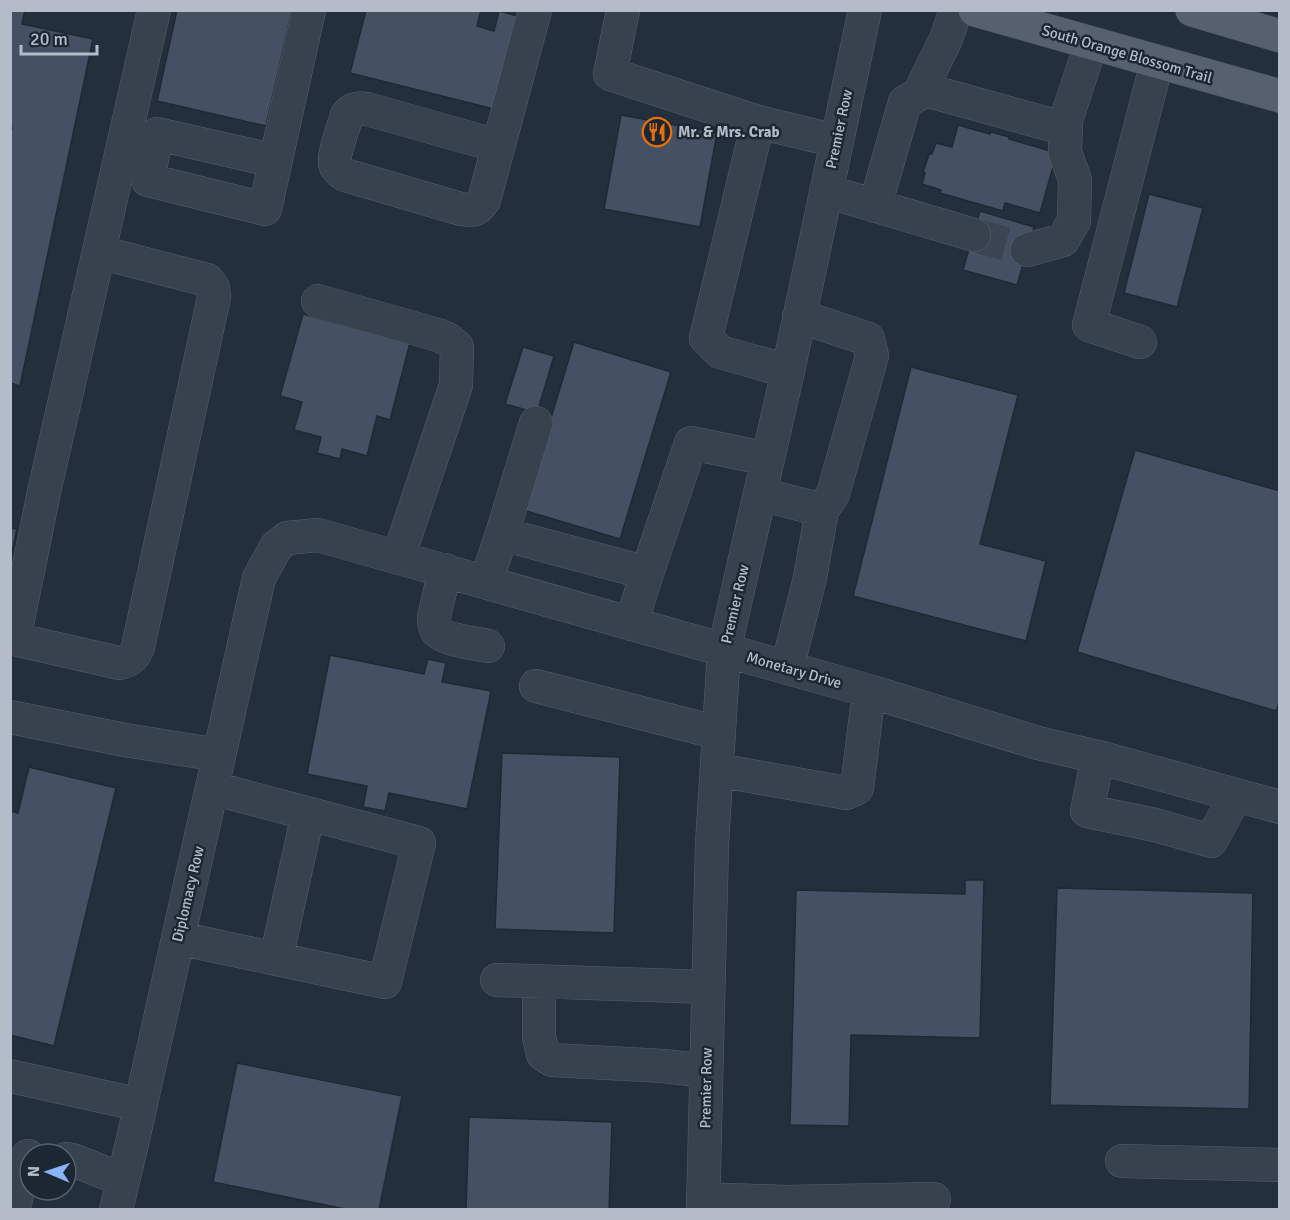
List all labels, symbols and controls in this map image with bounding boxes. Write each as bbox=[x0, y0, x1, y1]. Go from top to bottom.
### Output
scale bar bbox=[21, 18, 98, 56]
street label: South Orange Blossom Trail bbox=[1040, 21, 1214, 87]
text: 20 m bbox=[30, 28, 68, 50]
street label: Premier Row bbox=[822, 88, 856, 170]
restaurant icon: Mr. & Mrs. Crab bbox=[641, 116, 673, 148]
place label: Mr. & Mrs. Crab bbox=[678, 123, 780, 141]
street label: Premier Row bbox=[717, 563, 753, 645]
street label: Monetary Drive bbox=[744, 648, 844, 692]
street label: Diplomacy Row bbox=[168, 844, 208, 944]
street label: Premier Row bbox=[696, 1047, 716, 1128]
north arrow bbox=[18, 1142, 78, 1202]
text: N bbox=[24, 1166, 44, 1177]

